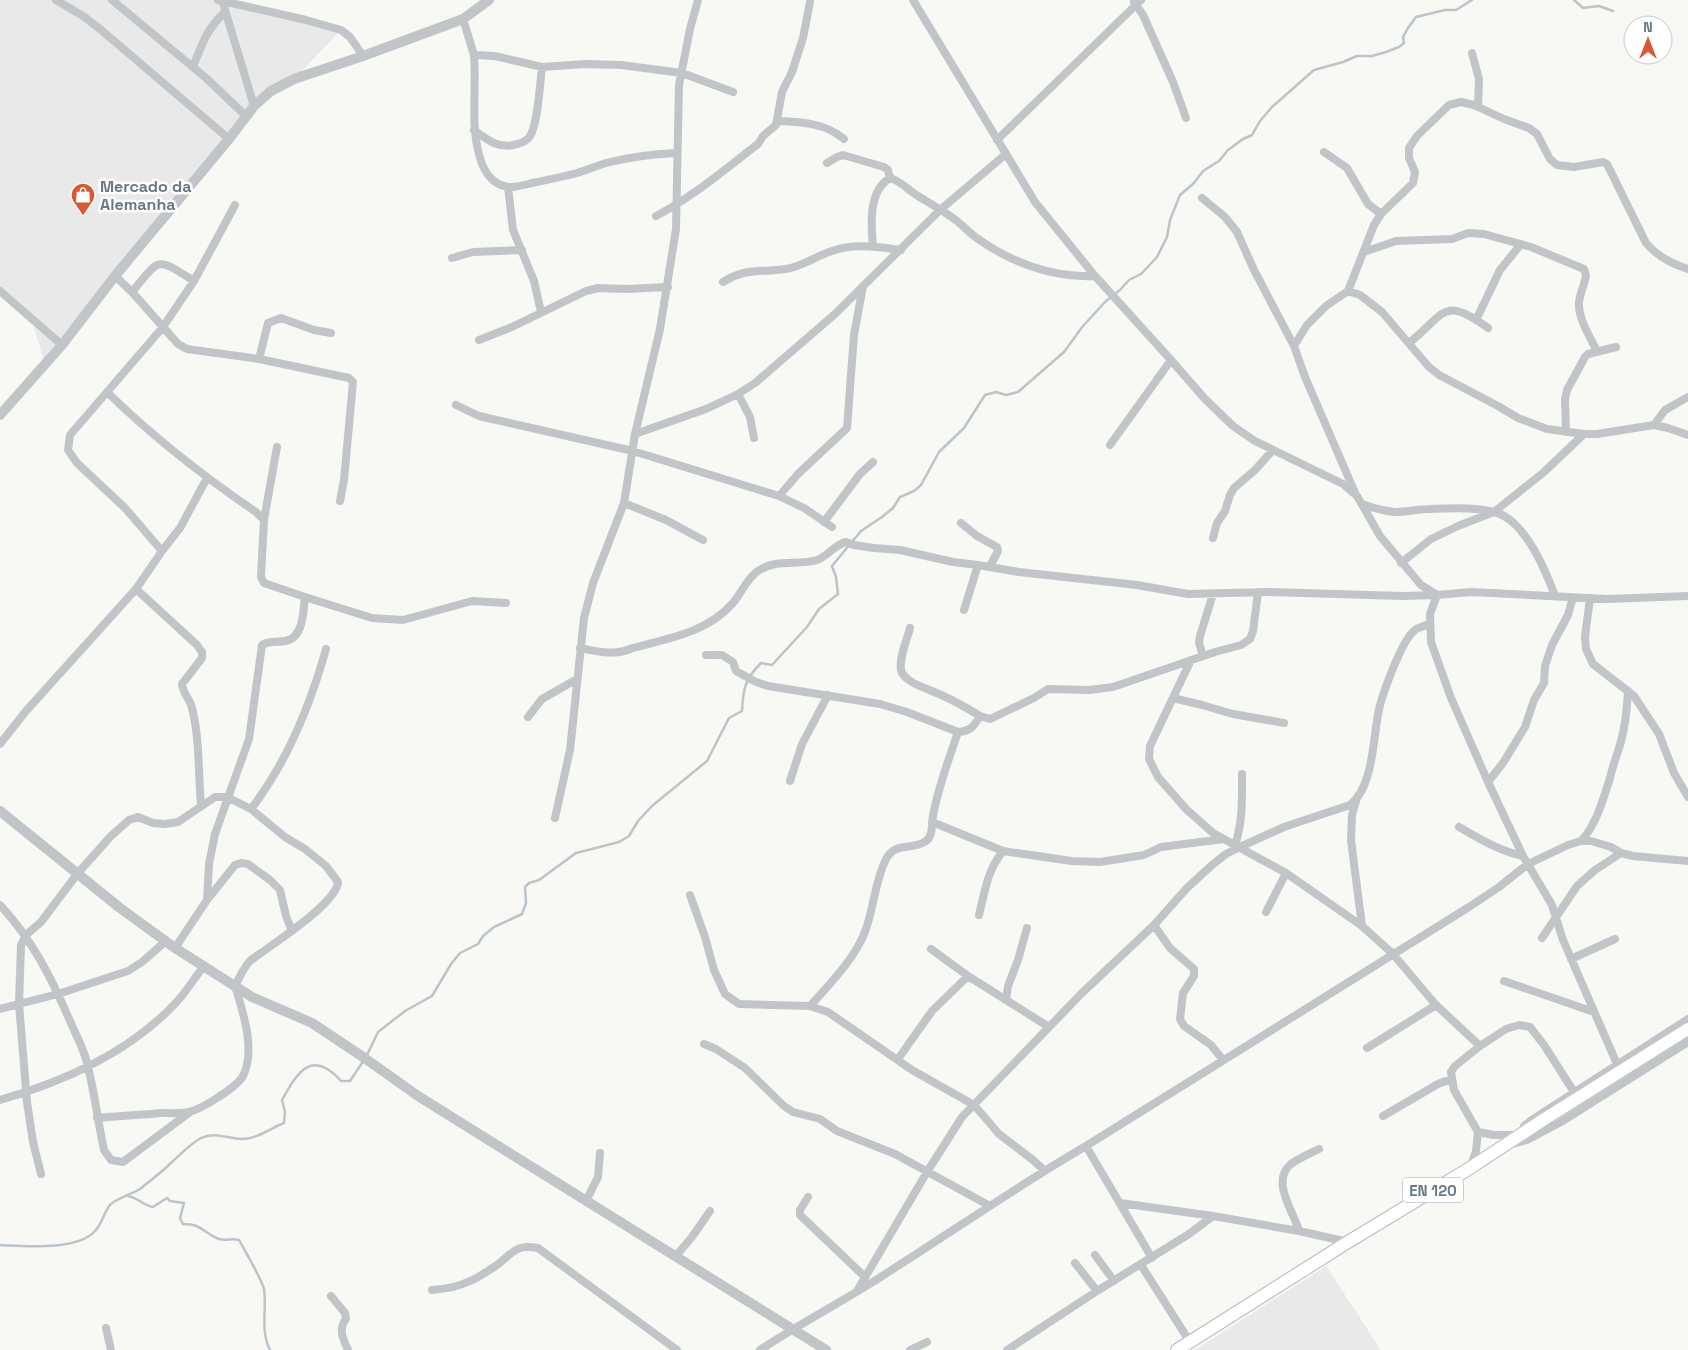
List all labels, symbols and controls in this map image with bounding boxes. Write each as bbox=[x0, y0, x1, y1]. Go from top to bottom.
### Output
north arrow bbox=[1623, 15, 1673, 65]
text: N bbox=[1643, 18, 1653, 36]
place label: Mercado da Alemanha bbox=[100, 176, 191, 215]
shop icon: Mercado da Alemanha bbox=[70, 182, 96, 216]
road number: EN 120 bbox=[1403, 1178, 1463, 1202]

